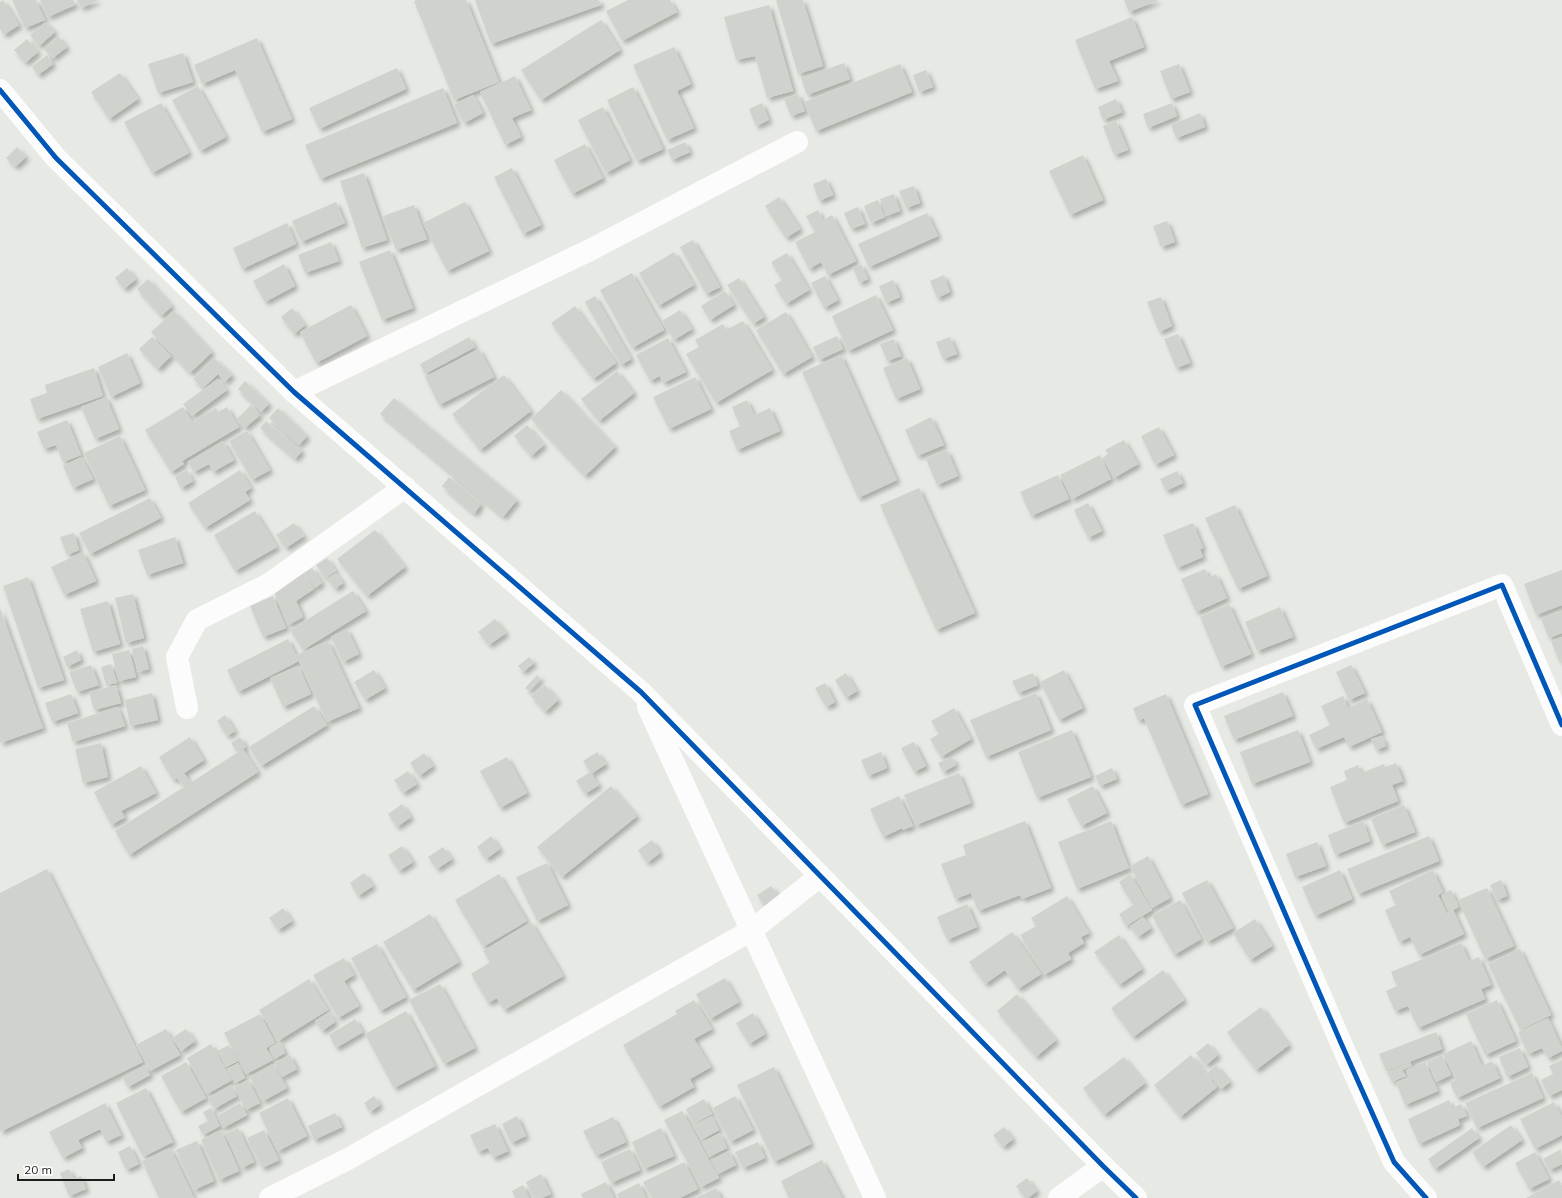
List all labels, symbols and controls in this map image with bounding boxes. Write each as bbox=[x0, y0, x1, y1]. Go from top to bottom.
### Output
scale bar bbox=[18, 1156, 114, 1182]
text: 20 m bbox=[24, 1162, 52, 1177]

